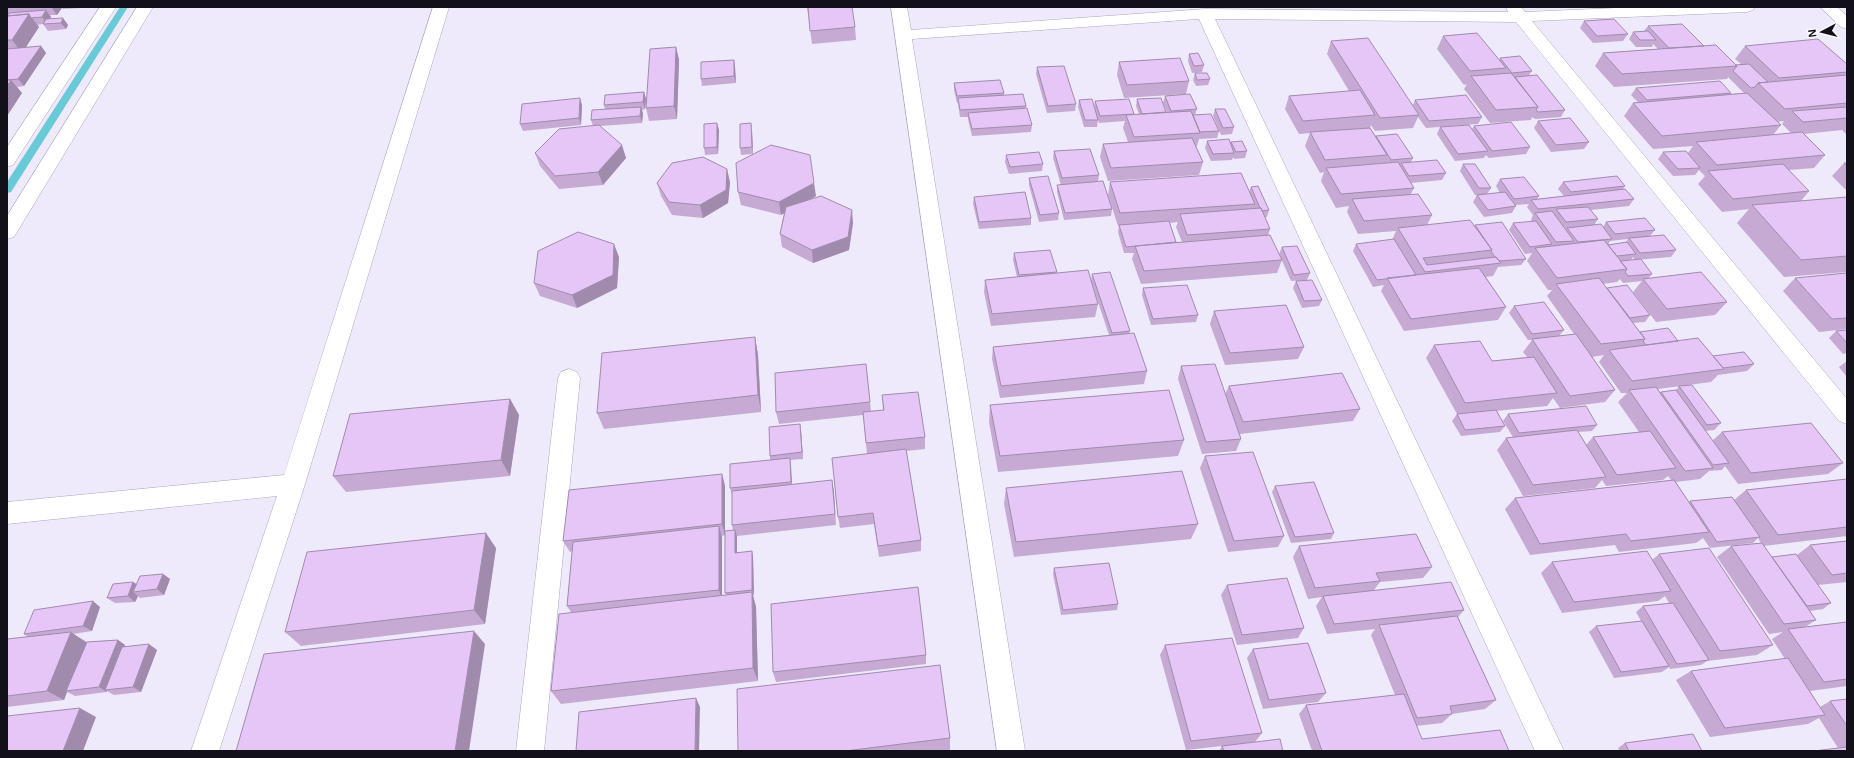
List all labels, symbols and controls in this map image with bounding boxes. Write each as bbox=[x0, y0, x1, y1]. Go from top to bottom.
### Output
north arrow bbox=[1802, 12, 1842, 52]
text: N bbox=[1806, 28, 1819, 38]

